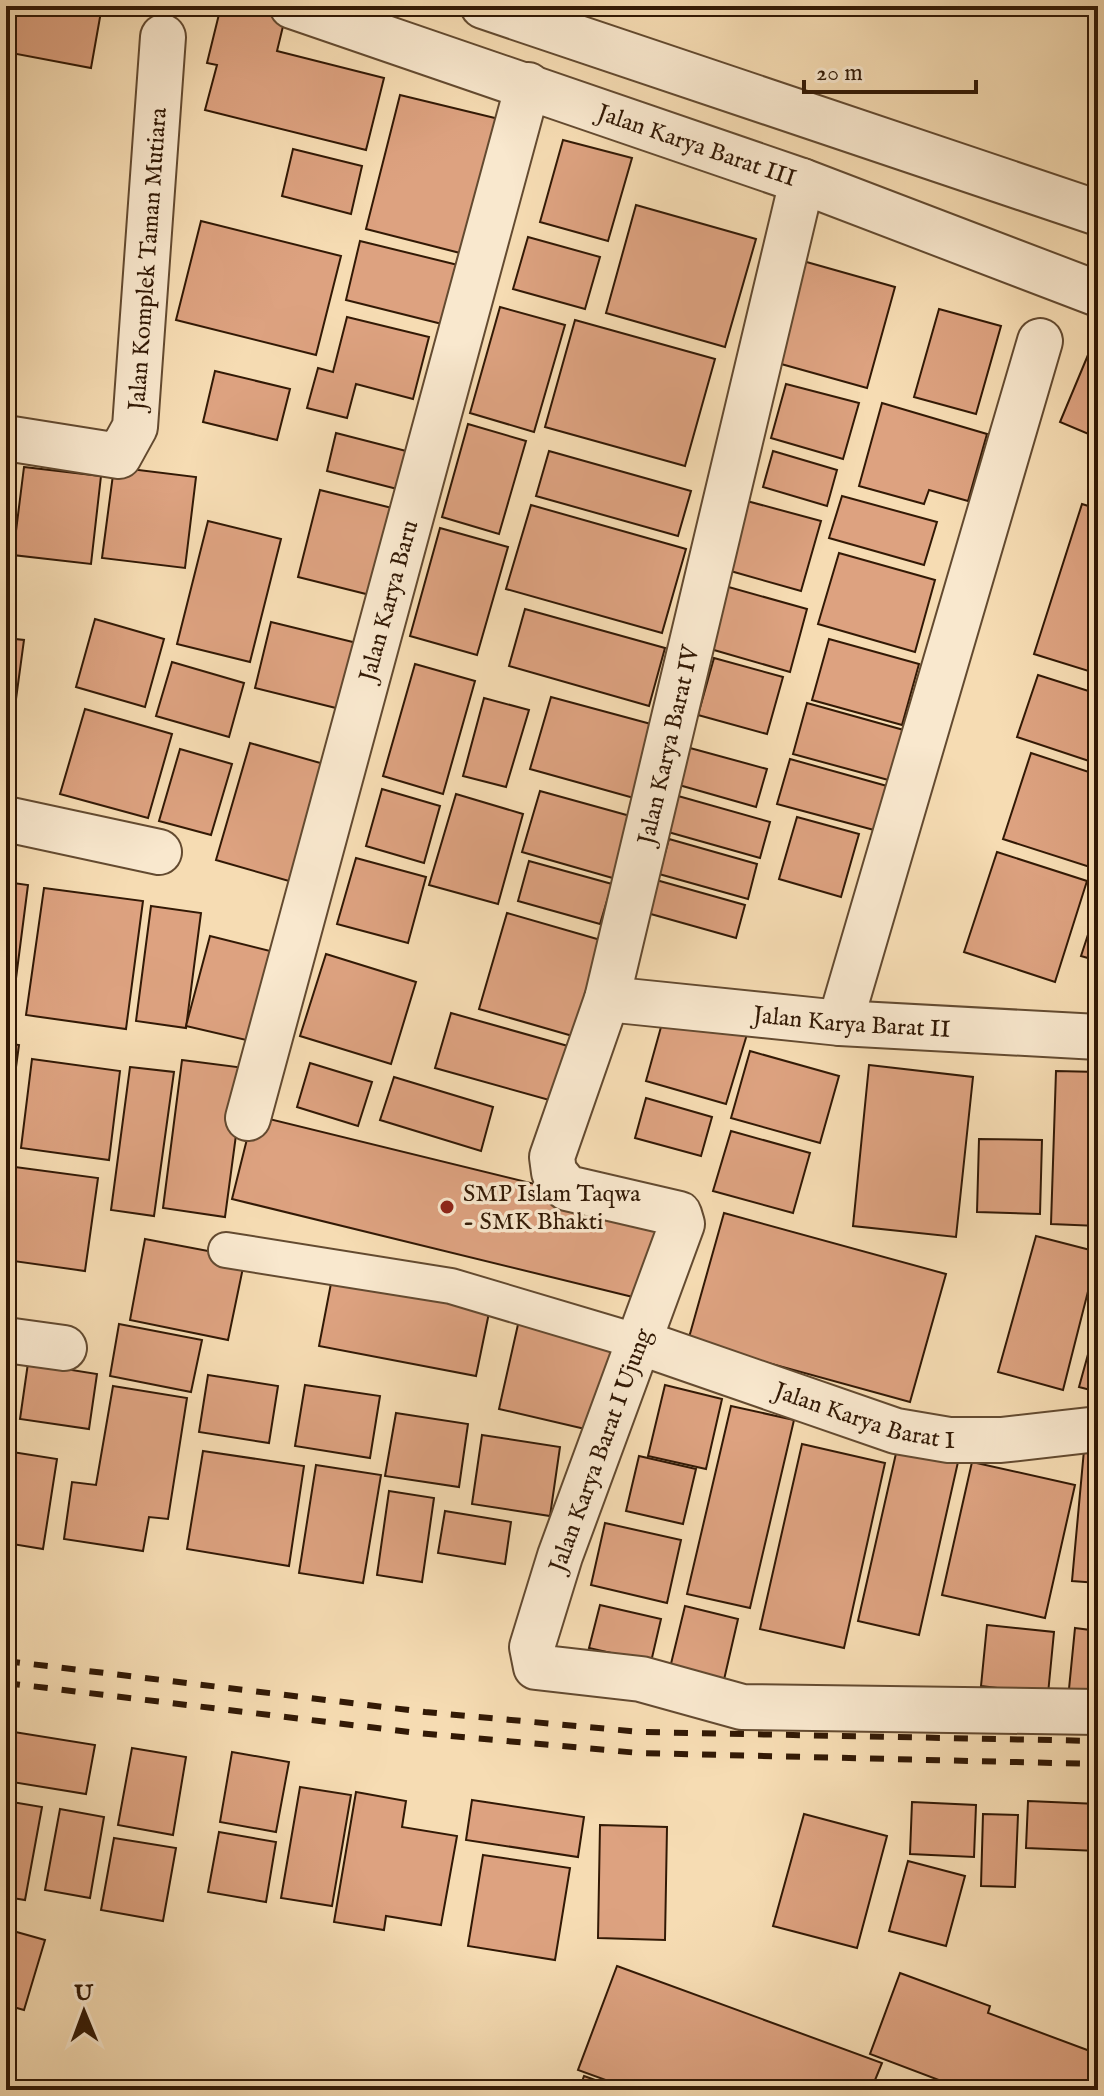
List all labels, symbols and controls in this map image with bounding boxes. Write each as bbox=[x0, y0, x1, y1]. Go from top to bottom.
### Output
scale bar bbox=[804, 44, 976, 94]
text: 20 m bbox=[816, 58, 863, 89]
street label: Jalan Karya Barat III bbox=[590, 97, 800, 195]
street label: Jalan Komplek Taman Mutiara bbox=[122, 106, 175, 415]
street label: Jalan Karya Baru bbox=[352, 517, 426, 688]
street label: Jalan Karya Barat IV bbox=[631, 642, 708, 851]
street label: Jalan Karya Barat II bbox=[749, 1000, 951, 1046]
place label: SMP Islam Taqwa - SMK Bhakti bbox=[463, 1179, 641, 1238]
marker: SMP Islam Taqwa - SMK Bhakti bbox=[438, 1198, 456, 1216]
street label: Jalan Karya Barat I Ujung bbox=[542, 1323, 660, 1579]
street label: Jalan Karya Barat I bbox=[767, 1375, 955, 1457]
north arrow bbox=[44, 1972, 124, 2052]
text: U bbox=[73, 1980, 95, 2008]

